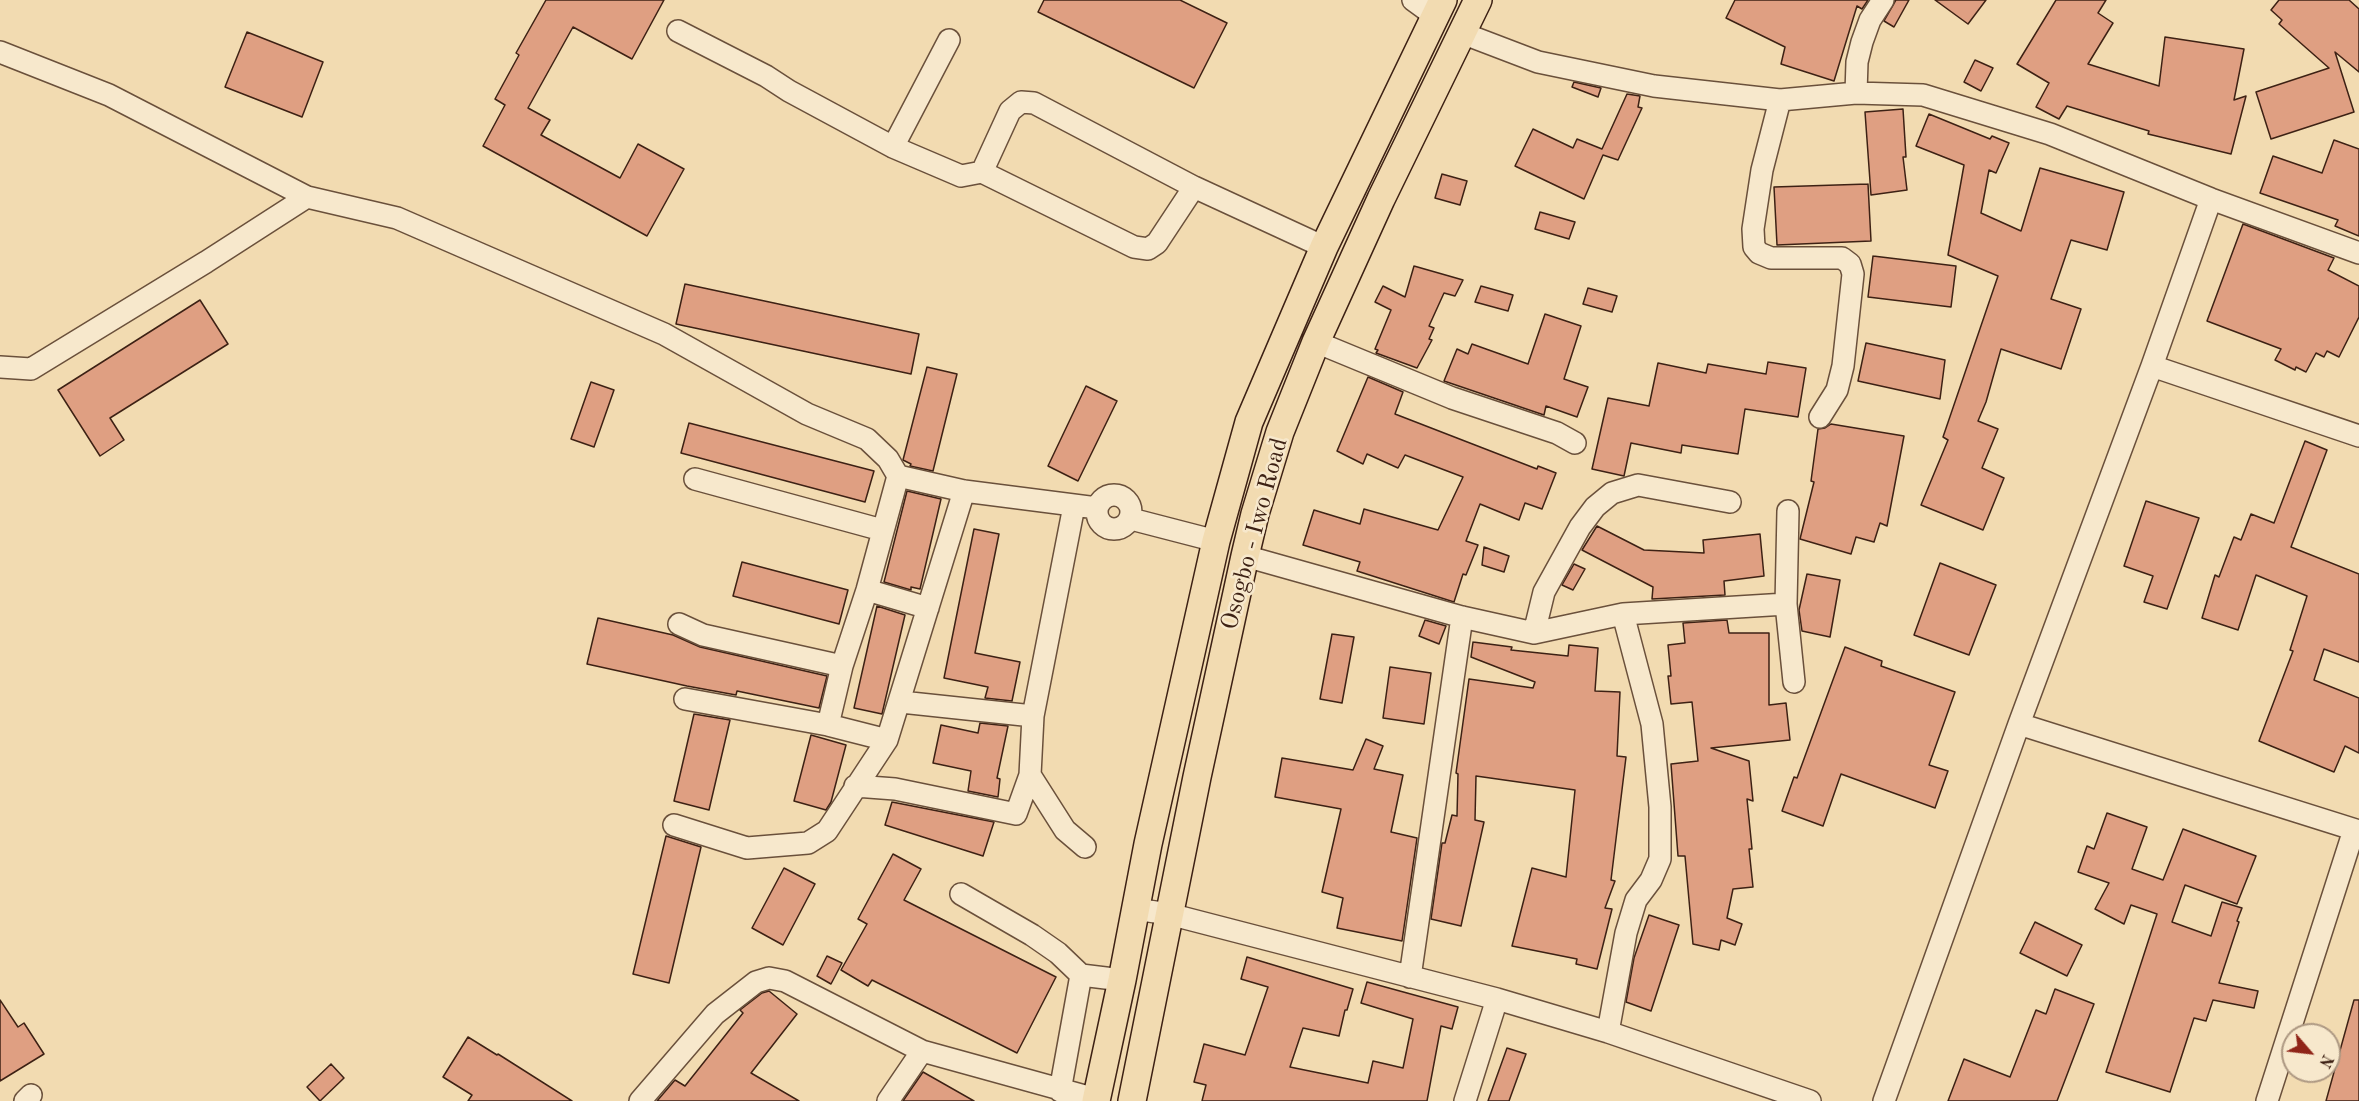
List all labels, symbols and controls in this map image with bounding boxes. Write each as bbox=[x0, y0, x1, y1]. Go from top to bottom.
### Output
street label: Osogbo - Iwo Road bbox=[1216, 435, 1294, 633]
north arrow bbox=[2281, 1023, 2341, 1083]
text: N bbox=[2315, 1051, 2335, 1070]

